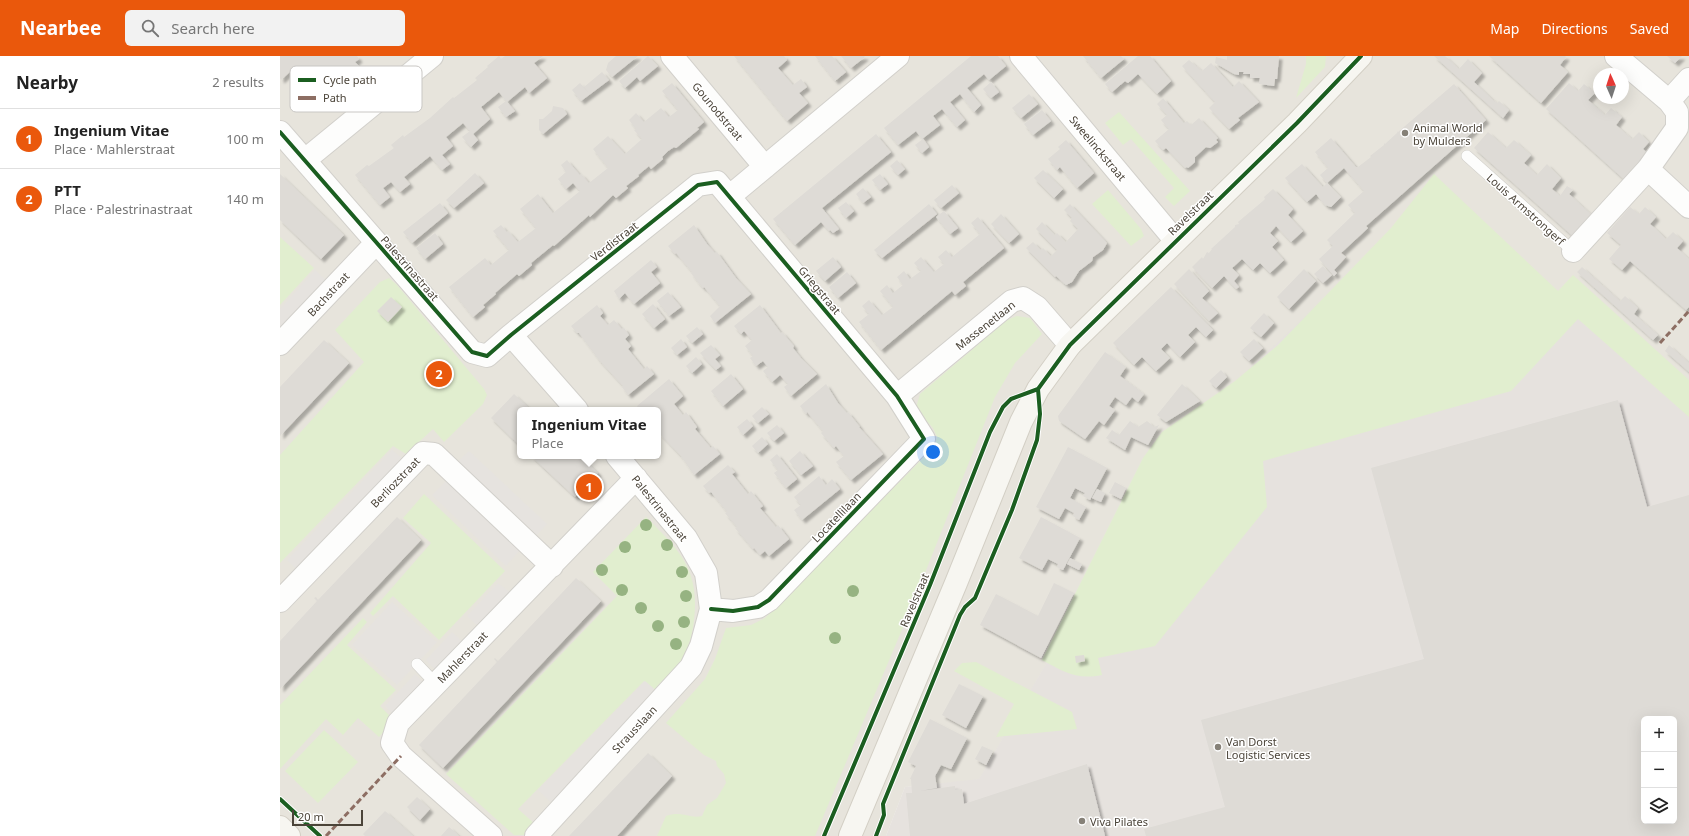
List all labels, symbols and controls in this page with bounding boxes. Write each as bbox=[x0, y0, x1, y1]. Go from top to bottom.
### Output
search box bbox=[125, 10, 405, 46]
text: Nearbee bbox=[20, 15, 101, 41]
icon: search bbox=[139, 17, 161, 39]
text: Search here bbox=[171, 18, 255, 38]
text: Map bbox=[1490, 19, 1519, 38]
text: Directions bbox=[1541, 19, 1608, 38]
text: Saved bbox=[1630, 19, 1669, 38]
legend bbox=[290, 66, 422, 112]
north arrow bbox=[1593, 68, 1629, 104]
text: Nearby bbox=[16, 71, 78, 94]
text: Cycle path bbox=[323, 72, 376, 87]
text: 2 results bbox=[212, 73, 264, 91]
street label: Gounodstraat bbox=[689, 79, 747, 143]
text: Path bbox=[323, 90, 347, 105]
street label: Sweelinckstraat bbox=[1066, 112, 1130, 184]
text: Ingenium Vitae bbox=[54, 120, 169, 140]
place label: Animal World by Mulders bbox=[1413, 120, 1483, 148]
marker: Animal World by Mulders bbox=[1400, 128, 1410, 138]
text: 1 bbox=[25, 130, 33, 148]
text: 100 m bbox=[226, 130, 264, 148]
text: Place · Mahlerstraat bbox=[54, 140, 175, 158]
street label: Louis Armstrongerf bbox=[1484, 170, 1569, 249]
text: PTT bbox=[54, 180, 81, 200]
street label: Ravelstraat bbox=[1164, 188, 1216, 238]
text: 2 bbox=[25, 190, 33, 208]
text: 140 m bbox=[226, 190, 264, 208]
text: Place · Palestrinastraat bbox=[54, 200, 192, 218]
street label: Verdistraat bbox=[587, 218, 641, 264]
street label: Palestrinastraat bbox=[378, 232, 442, 304]
street label: Griegstraat bbox=[796, 263, 844, 317]
street label: Bachstraat bbox=[304, 269, 352, 319]
street label: Massenetlaan bbox=[952, 297, 1018, 353]
pin: 2 bbox=[426, 359, 452, 389]
popup bbox=[517, 407, 661, 459]
text: Ingenium Vitae bbox=[531, 414, 647, 434]
text: Place bbox=[531, 434, 563, 452]
your location bbox=[923, 442, 943, 462]
street label: Berliozstraat bbox=[367, 453, 423, 511]
pin: 1 bbox=[576, 472, 602, 502]
street label: Palestrinastraat bbox=[629, 472, 691, 544]
street label: Locatellilaan bbox=[808, 489, 864, 545]
street label: Ravelstraat bbox=[896, 571, 932, 629]
street label: Mahlerstraat bbox=[434, 628, 490, 686]
street label: Strausslaan bbox=[608, 702, 660, 756]
map controls bbox=[1641, 716, 1677, 824]
button: + bbox=[1641, 716, 1677, 752]
place label: Van Dorst Logistic Services bbox=[1226, 734, 1310, 762]
marker: Van Dorst Logistic Services bbox=[1213, 742, 1223, 752]
button: − bbox=[1641, 752, 1677, 788]
button: layers bbox=[1641, 788, 1677, 824]
scale bar bbox=[292, 808, 363, 827]
text: 20 m bbox=[298, 809, 324, 824]
place label: Viva Pilates bbox=[1090, 814, 1148, 829]
marker: Viva Pilates bbox=[1077, 816, 1087, 826]

